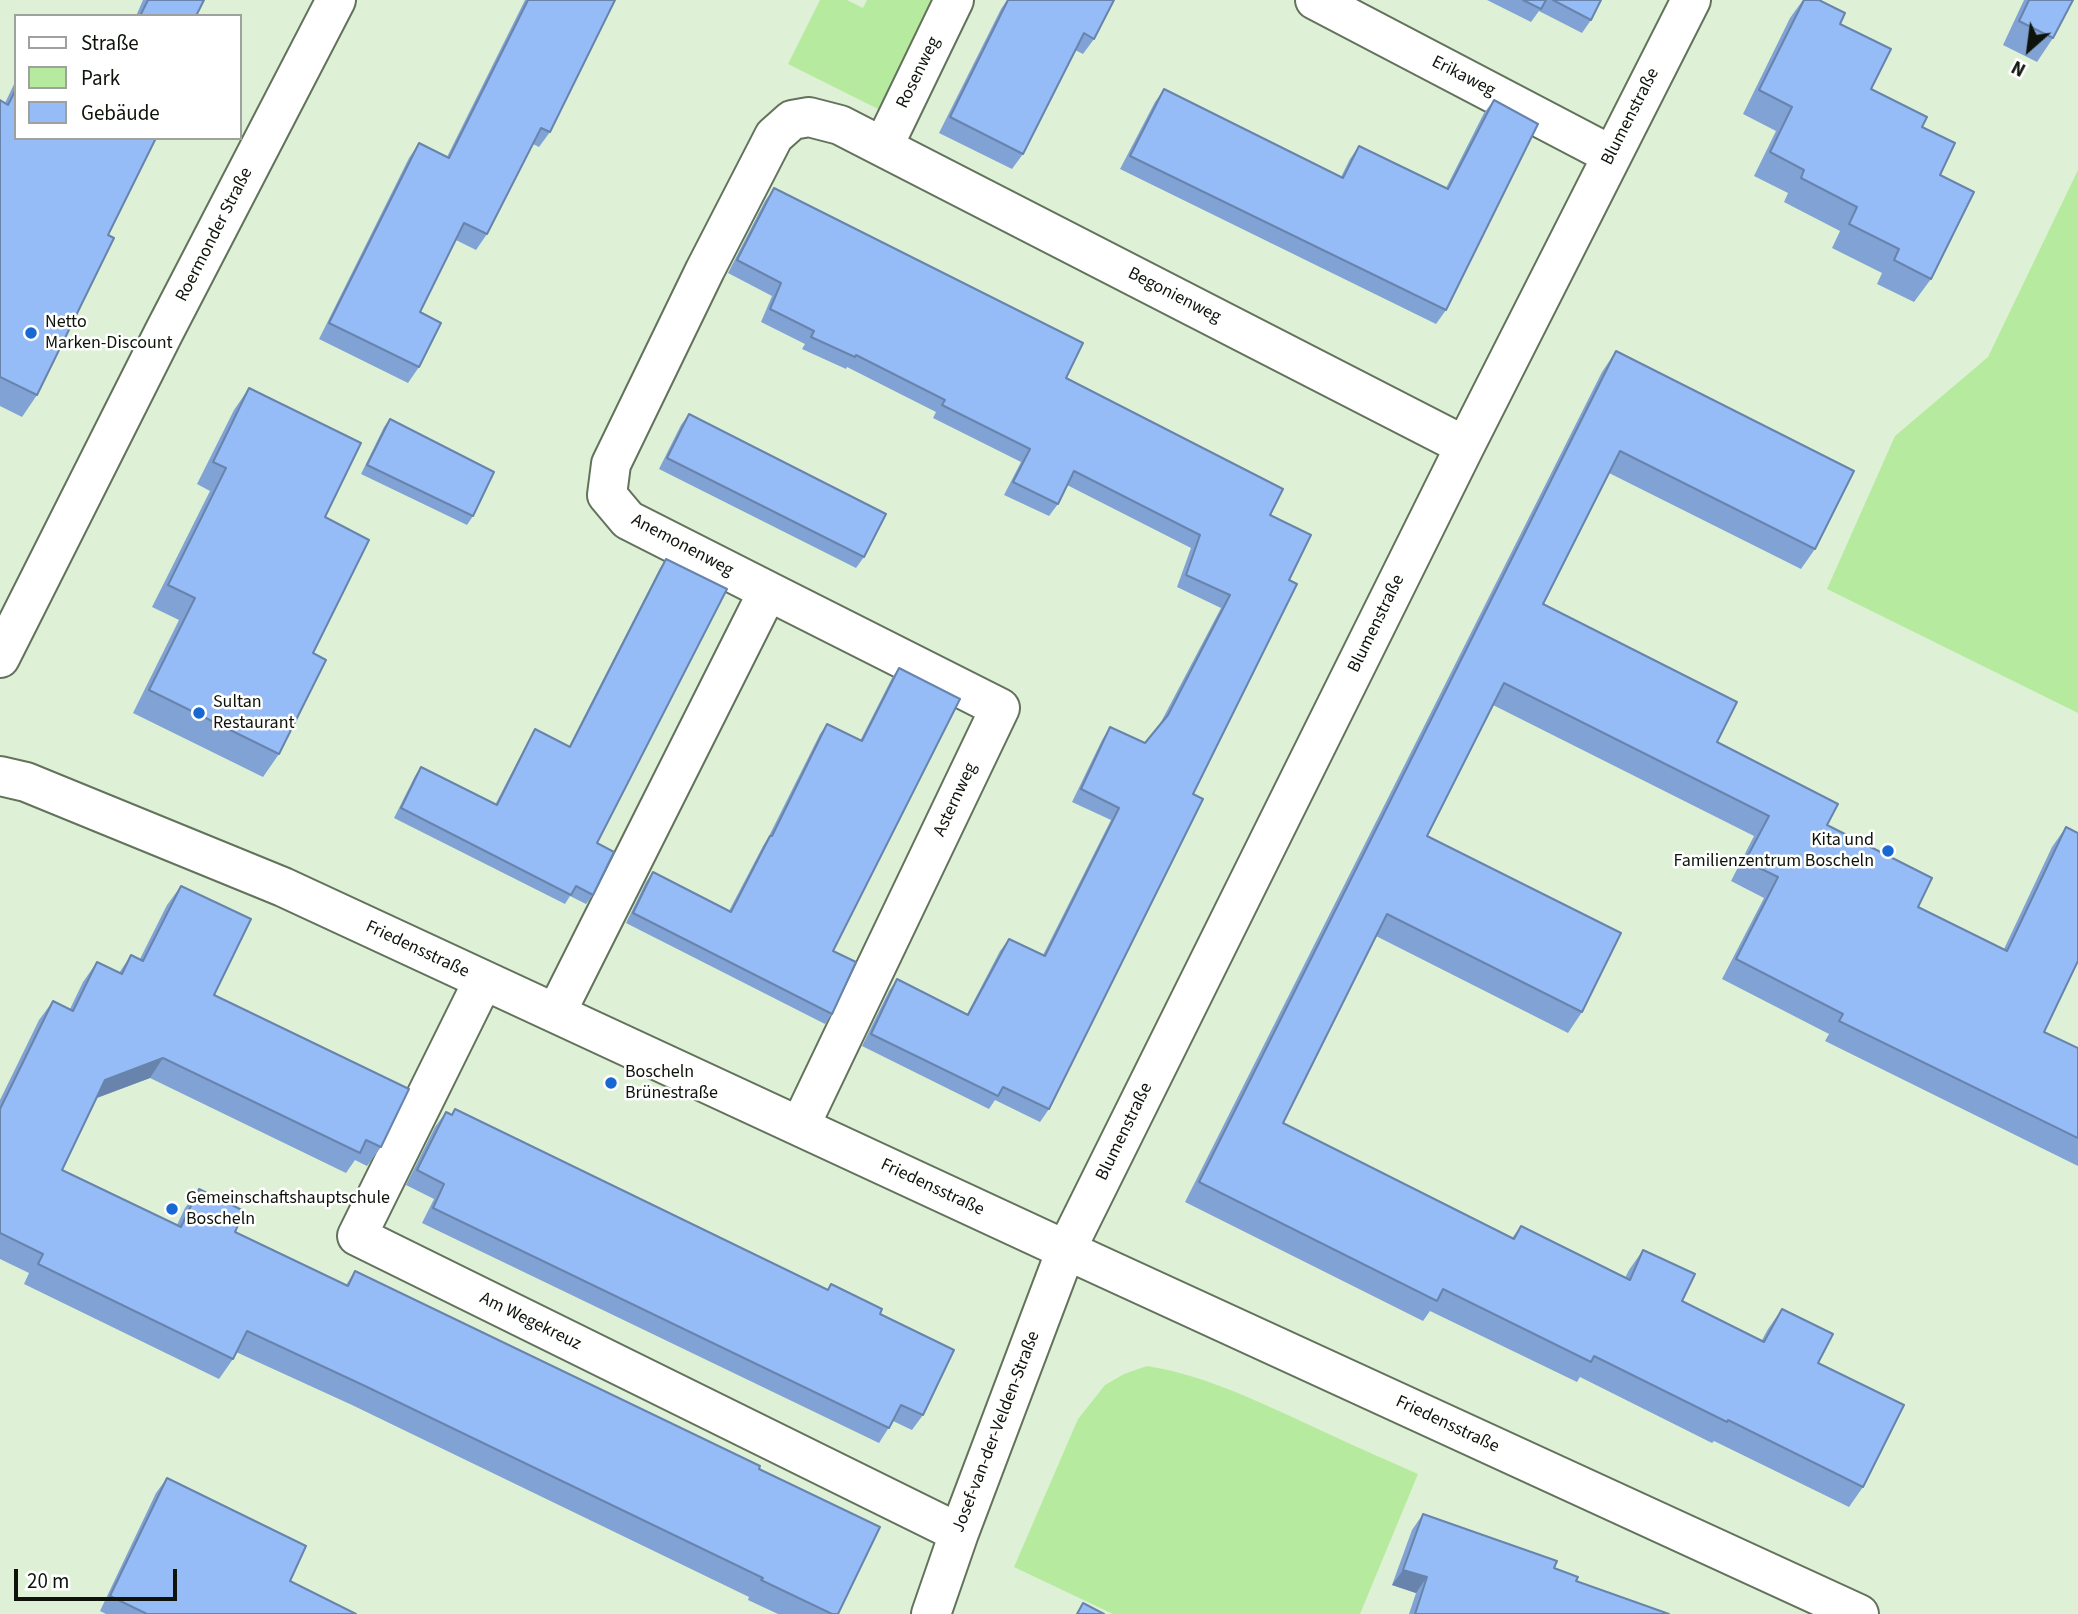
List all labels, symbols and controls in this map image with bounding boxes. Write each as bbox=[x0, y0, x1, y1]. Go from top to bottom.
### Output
legend bbox=[14, 14, 242, 140]
north arrow bbox=[1994, 14, 2064, 84]
text: Straße bbox=[81, 28, 139, 58]
street label: Rosenweg bbox=[892, 34, 946, 112]
street label: Erikaweg bbox=[1428, 52, 1498, 102]
text: N bbox=[2007, 53, 2031, 83]
text: Park bbox=[81, 63, 120, 93]
street label: Blumenstraße bbox=[1597, 65, 1665, 169]
text: Gebäude bbox=[81, 98, 160, 128]
street label: Roermonder Straße bbox=[172, 164, 258, 306]
street label: Begonienweg bbox=[1124, 263, 1224, 329]
place label: Netto Marken-Discount bbox=[45, 312, 173, 354]
marker: Netto Marken-Discount bbox=[23, 325, 39, 341]
street label: Anemonenweg bbox=[627, 510, 737, 582]
street label: Blumenstraße bbox=[1344, 572, 1410, 676]
place label: Sultan Restaurant bbox=[213, 692, 295, 734]
marker: Sultan Restaurant bbox=[191, 705, 207, 721]
street label: Asternweg bbox=[930, 760, 982, 840]
place label: Kita und Familienzentrum Boscheln bbox=[1673, 830, 1874, 872]
marker: Kita und Familienzentrum Boscheln bbox=[1880, 843, 1896, 859]
street label: Friedensstraße bbox=[362, 917, 472, 983]
place label: Boscheln Brünestraße bbox=[625, 1062, 718, 1104]
marker: Boscheln Brünestraße bbox=[603, 1075, 619, 1091]
street label: Blumenstraße bbox=[1092, 1080, 1158, 1184]
street label: Friedensstraße bbox=[877, 1155, 987, 1221]
place label: Gemeinschaftshauptschule Boscheln bbox=[186, 1188, 390, 1230]
marker: Gemeinschaftshauptschule Boscheln bbox=[164, 1201, 180, 1217]
street label: Am Wegekreuz bbox=[476, 1288, 584, 1356]
street label: Josef-van-der-Velden-Straße bbox=[949, 1328, 1045, 1536]
street label: Friedensstraße bbox=[1392, 1392, 1502, 1458]
scale bar bbox=[18, 1554, 180, 1598]
text: 20 m bbox=[27, 1566, 69, 1596]

